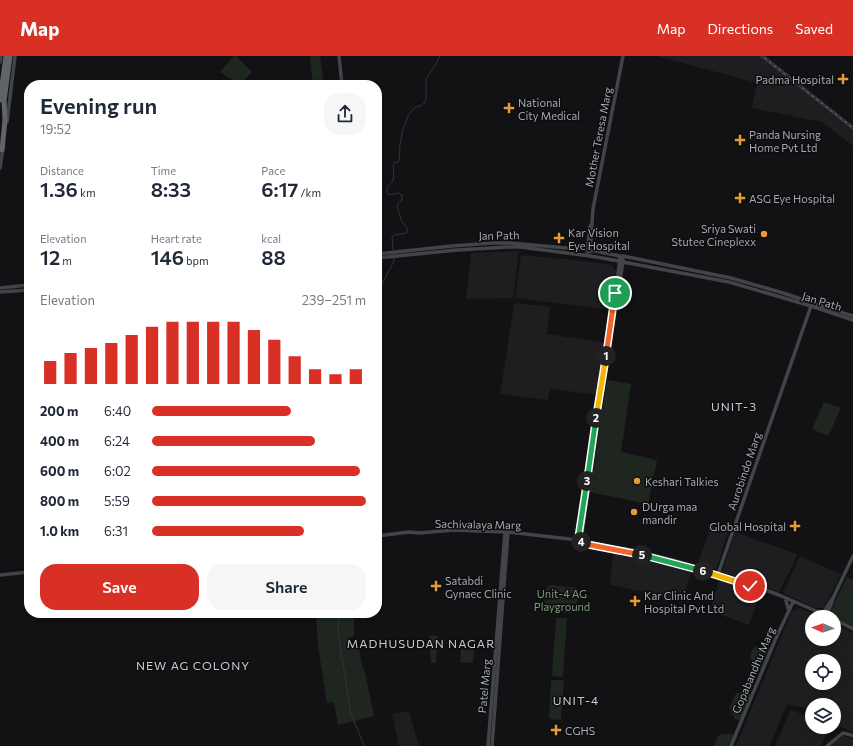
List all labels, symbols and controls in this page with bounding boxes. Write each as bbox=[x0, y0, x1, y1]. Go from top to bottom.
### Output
text: Map bbox=[20, 17, 59, 40]
text: Map bbox=[657, 20, 686, 37]
text: Directions bbox=[708, 20, 773, 37]
text: Saved bbox=[795, 20, 833, 37]
place label: Padma Hospital bbox=[755, 73, 834, 86]
marker: Padma Hospital bbox=[837, 73, 849, 85]
street label: Mother Teresa Marg bbox=[582, 86, 614, 188]
text: Evening run bbox=[40, 92, 157, 119]
button: share bbox=[324, 93, 366, 135]
place label: National City Medical bbox=[518, 96, 580, 122]
marker: National City Medical bbox=[503, 102, 515, 114]
text: 19:52 bbox=[40, 121, 71, 137]
place label: Panda Nursing Home Pvt Ltd bbox=[749, 128, 821, 154]
marker: Panda Nursing Home Pvt Ltd bbox=[734, 134, 746, 146]
text: Distance bbox=[40, 164, 84, 177]
text: Time bbox=[151, 164, 176, 177]
text: Pace bbox=[261, 164, 285, 177]
text: 1.36 bbox=[40, 177, 78, 201]
text: 8:33 bbox=[151, 177, 191, 201]
text: 6:17 bbox=[261, 177, 298, 201]
text: km bbox=[78, 186, 96, 199]
text: /km bbox=[298, 186, 321, 199]
marker: ASG Eye Hospital bbox=[734, 192, 746, 204]
place label: ASG Eye Hospital bbox=[749, 192, 835, 205]
place label: Sriya Swati Stutee Cineplexx bbox=[672, 222, 756, 248]
place label: Kar Vision Eye Hospital bbox=[568, 226, 630, 252]
street label: Jan Path bbox=[478, 228, 520, 243]
marker: Sriya Swati Stutee Cineplexx bbox=[759, 229, 769, 239]
text: Elevation bbox=[40, 232, 86, 245]
text: Heart rate bbox=[151, 232, 202, 245]
text: kcal bbox=[261, 232, 281, 245]
marker: Kar Vision Eye Hospital bbox=[553, 232, 565, 244]
text: 12 bbox=[40, 245, 60, 269]
text: 146 bbox=[151, 245, 184, 269]
text: 88 bbox=[261, 245, 286, 269]
text: m bbox=[60, 254, 72, 267]
text: bpm bbox=[184, 254, 209, 267]
pin bbox=[598, 276, 632, 310]
icon: arrive bbox=[604, 282, 626, 304]
street label: Jan Path bbox=[800, 289, 843, 314]
text: Elevation bbox=[40, 292, 95, 308]
text: 239–251 m bbox=[302, 292, 366, 308]
pin: 1 bbox=[596, 346, 616, 366]
text: 1 bbox=[604, 349, 608, 362]
district label: UNIT-3 bbox=[711, 399, 757, 413]
text: 200 m bbox=[40, 403, 78, 419]
text: 6:40 bbox=[104, 403, 131, 419]
pin: 2 bbox=[586, 408, 606, 428]
text: 2 bbox=[593, 411, 599, 424]
street label: Aurobindo Marg bbox=[725, 430, 763, 512]
text: 400 m bbox=[40, 433, 79, 449]
text: 6:24 bbox=[104, 433, 130, 449]
text: 600 m bbox=[40, 463, 79, 479]
text: 6:02 bbox=[104, 463, 131, 479]
pin: 3 bbox=[577, 471, 597, 491]
text: 3 bbox=[584, 474, 590, 487]
place label: Keshari Talkies bbox=[645, 475, 718, 488]
marker: Keshari Talkies bbox=[632, 476, 642, 486]
text: 800 m bbox=[40, 493, 79, 509]
text: 5:59 bbox=[104, 493, 130, 509]
place label: DUrga maa mandir bbox=[642, 500, 697, 526]
marker: DUrga maa mandir bbox=[629, 507, 639, 517]
street label: Sachivalaya Marg bbox=[435, 517, 521, 531]
place label: Global Hospital bbox=[709, 520, 786, 533]
marker: Global Hospital bbox=[789, 520, 801, 532]
text: 1.0 km bbox=[40, 523, 79, 539]
text: 6:31 bbox=[104, 523, 128, 539]
pin: 4 bbox=[571, 532, 591, 552]
text: 4 bbox=[578, 535, 584, 548]
pin: 5 bbox=[632, 545, 652, 565]
text: 5 bbox=[639, 548, 645, 561]
pin: 6 bbox=[693, 561, 713, 581]
button: Save bbox=[40, 564, 199, 610]
button: Share bbox=[207, 564, 366, 610]
text: 6 bbox=[700, 564, 706, 577]
pin bbox=[733, 569, 767, 603]
place label: Satabdi Gynaec Clinic bbox=[445, 574, 512, 600]
icon: check bbox=[739, 575, 761, 597]
marker: Satabdi Gynaec Clinic bbox=[430, 580, 442, 592]
park label: Unit-4 AG Playground bbox=[534, 587, 590, 613]
place label: Kar Clinic And Hospital Pvt Ltd bbox=[644, 589, 724, 615]
marker: Kar Clinic And Hospital Pvt Ltd bbox=[629, 595, 641, 607]
north arrow bbox=[805, 610, 841, 646]
map controls bbox=[805, 610, 841, 734]
street label: Gopabandhu Marg bbox=[729, 625, 777, 715]
district label: MADHUSUDAN NAGAR bbox=[347, 636, 495, 650]
button: locate bbox=[805, 654, 841, 690]
district label: NEW AG COLONY bbox=[136, 658, 250, 672]
street label: Patel Marg bbox=[475, 658, 493, 714]
district label: UNIT-4 bbox=[553, 693, 599, 707]
button: layers bbox=[805, 698, 841, 734]
marker: CGHS bbox=[550, 724, 562, 736]
place label: CGHS bbox=[565, 724, 595, 737]

